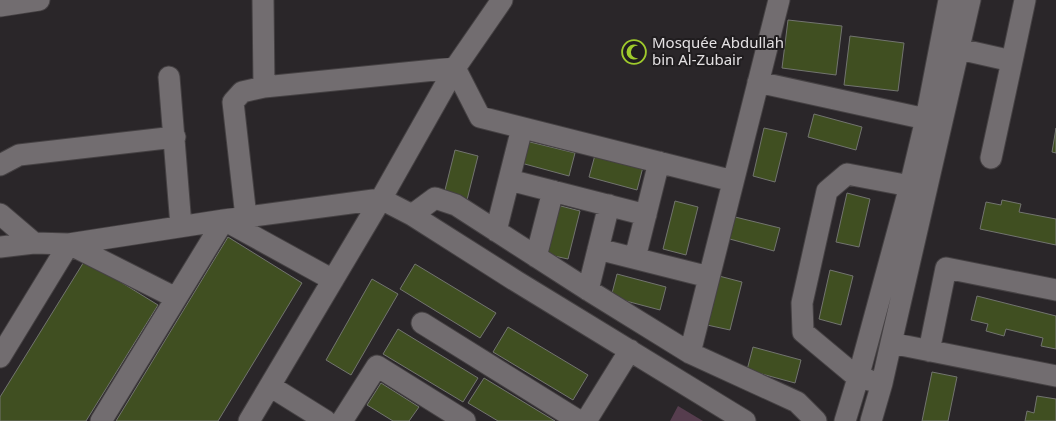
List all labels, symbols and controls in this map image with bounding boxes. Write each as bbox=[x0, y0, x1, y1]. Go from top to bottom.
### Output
place label: Mosquée Abdullah bin Al-Zubair bbox=[652, 32, 784, 69]
mosque icon: Mosquée Abdullah bin Al-Zubair bbox=[621, 39, 647, 65]

